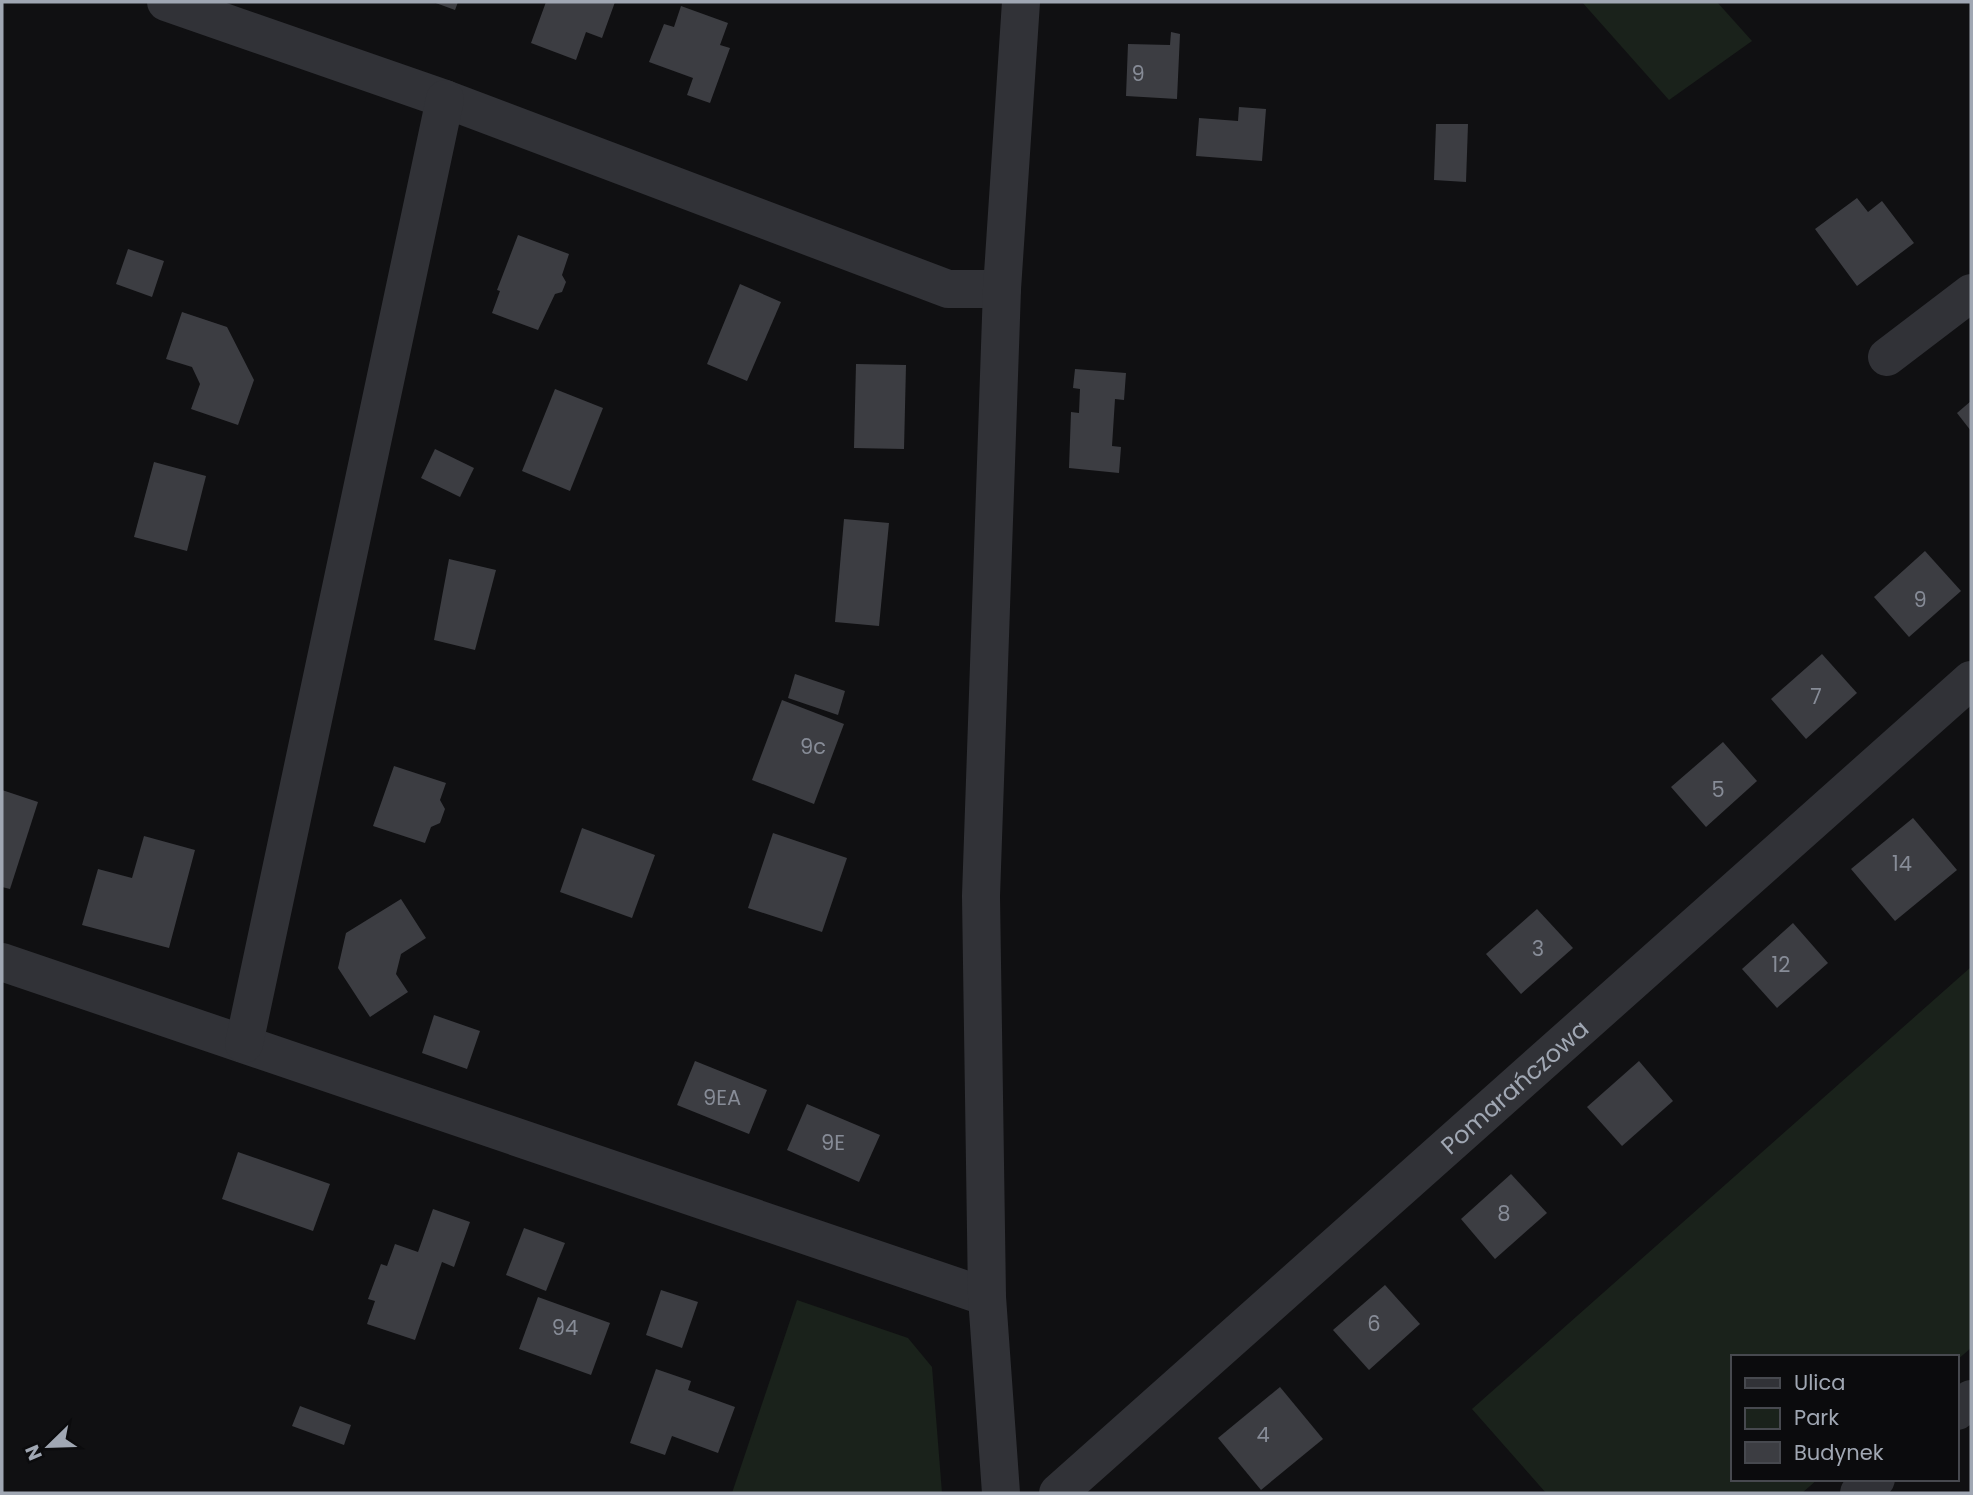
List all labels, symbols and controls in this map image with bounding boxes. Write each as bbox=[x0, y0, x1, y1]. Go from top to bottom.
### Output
house number: 9 bbox=[1131, 59, 1145, 88]
house number: 9 bbox=[1913, 585, 1927, 614]
house number: 7 bbox=[1810, 682, 1822, 711]
house number: 9c bbox=[800, 732, 826, 761]
house number: 5 bbox=[1711, 775, 1725, 804]
house number: 14 bbox=[1892, 849, 1912, 878]
house number: 3 bbox=[1532, 934, 1544, 963]
house number: 12 bbox=[1772, 950, 1790, 979]
street label: Pomarańczowa bbox=[1433, 1012, 1595, 1161]
house number: 9EA bbox=[703, 1083, 741, 1112]
house number: 9E bbox=[821, 1128, 845, 1157]
house number: 8 bbox=[1497, 1199, 1511, 1228]
house number: 6 bbox=[1367, 1309, 1381, 1338]
house number: 94 bbox=[552, 1313, 578, 1342]
legend bbox=[1731, 1355, 1959, 1481]
text: Ulica bbox=[1794, 1368, 1845, 1397]
text: Park bbox=[1794, 1403, 1839, 1432]
north arrow bbox=[14, 1411, 84, 1481]
house number: 4 bbox=[1256, 1420, 1270, 1449]
text: Budynek bbox=[1794, 1438, 1884, 1467]
text: N bbox=[19, 1441, 49, 1464]

